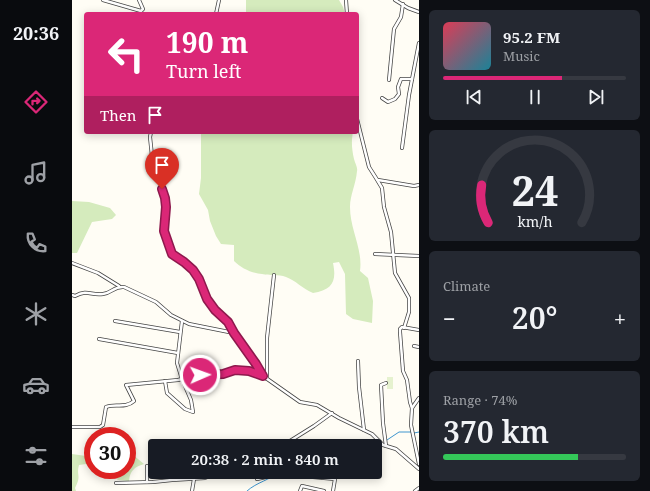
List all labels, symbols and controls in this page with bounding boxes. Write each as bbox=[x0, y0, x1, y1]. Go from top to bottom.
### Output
text: 20:36 bbox=[13, 21, 59, 45]
text: 190 m bbox=[166, 23, 248, 61]
text: 95.2 FM bbox=[503, 27, 560, 47]
icon: left bbox=[100, 28, 152, 80]
text: Music bbox=[503, 47, 540, 65]
text: Turn left bbox=[166, 59, 241, 83]
icon: previous bbox=[463, 86, 485, 108]
icon: pause bbox=[524, 86, 546, 108]
icon: next bbox=[585, 86, 607, 108]
icon: directions bbox=[22, 88, 50, 116]
icon: arrive bbox=[144, 104, 166, 126]
text: Then bbox=[100, 105, 136, 125]
pin bbox=[145, 148, 179, 189]
icon: arrive bbox=[151, 154, 173, 176]
icon: music bbox=[22, 159, 50, 187]
text: 24 bbox=[511, 162, 558, 218]
text: km/h bbox=[517, 212, 552, 231]
icon: phone bbox=[22, 229, 50, 257]
text: Climate bbox=[443, 277, 490, 295]
text: 20° bbox=[512, 297, 558, 338]
icon: climate bbox=[22, 300, 50, 328]
text: − bbox=[443, 303, 456, 333]
text: + bbox=[614, 303, 626, 333]
position arrow bbox=[179, 354, 221, 396]
icon: car bbox=[22, 371, 50, 399]
text: Range · 74% bbox=[443, 391, 517, 409]
text: 370 km bbox=[443, 411, 549, 452]
speed limit sign: 30 bbox=[84, 427, 136, 479]
icon: filters bbox=[22, 442, 50, 470]
text: 20:38 · 2 min · 840 m bbox=[191, 449, 339, 469]

